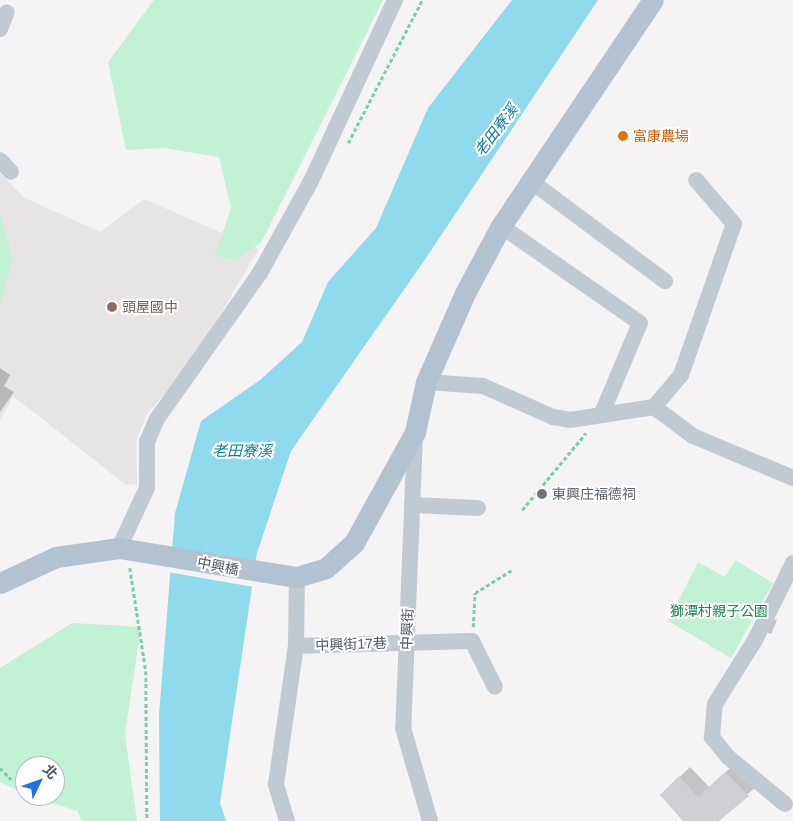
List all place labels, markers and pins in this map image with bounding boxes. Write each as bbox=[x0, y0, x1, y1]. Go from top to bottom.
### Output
place label: 富康農場 bbox=[633, 128, 689, 144]
marker: 富康農場 bbox=[617, 130, 629, 142]
place label: 頭屋國中 bbox=[122, 299, 178, 315]
marker: 頭屋國中 bbox=[106, 301, 118, 313]
place label: 東興庄福德祠 bbox=[552, 486, 636, 502]
marker: 東興庄福德祠 bbox=[536, 488, 548, 500]

